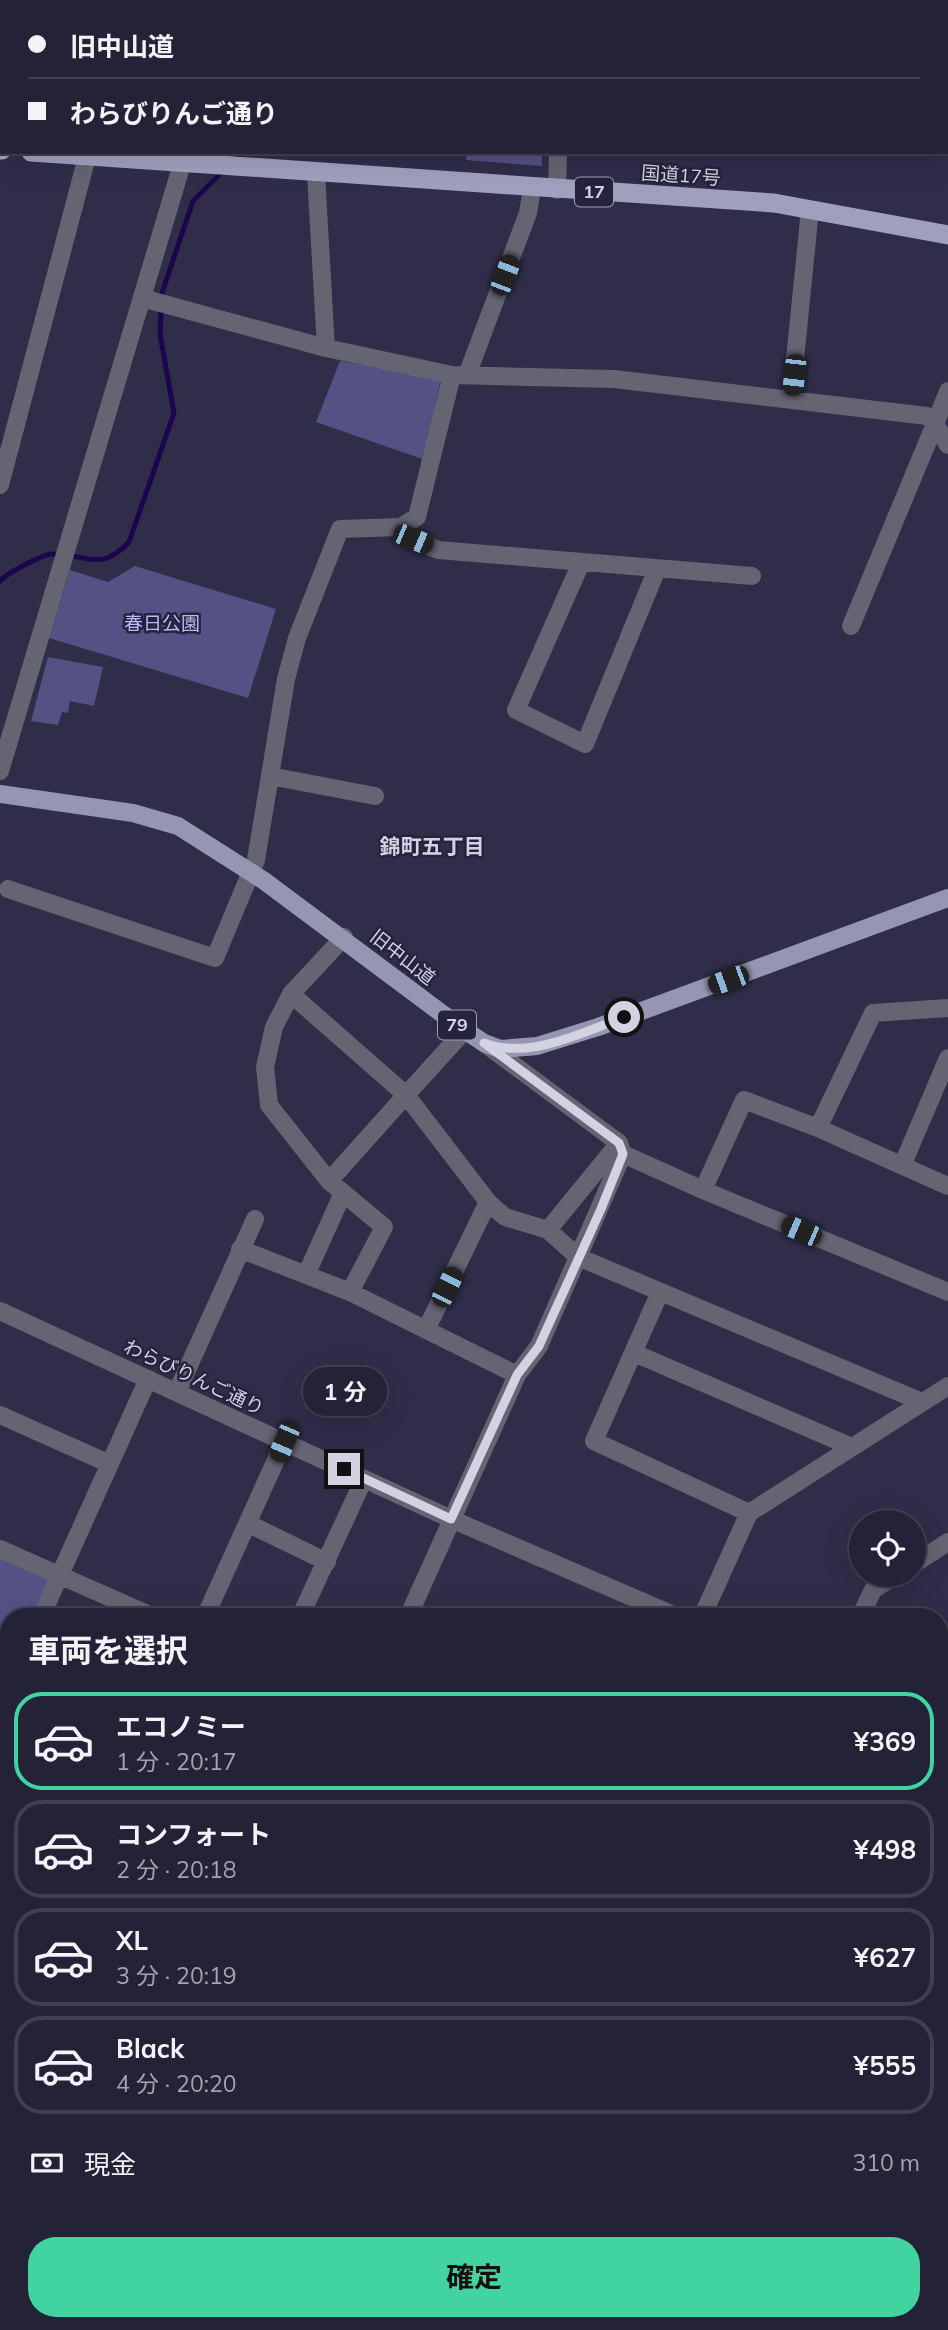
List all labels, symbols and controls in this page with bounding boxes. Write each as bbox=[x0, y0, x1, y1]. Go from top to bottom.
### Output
text: 旧中山道 bbox=[70, 30, 174, 63]
text: わらびりんご通り bbox=[70, 97, 278, 130]
street label: 国道17号 bbox=[640, 160, 722, 190]
road number: 17 bbox=[575, 177, 613, 206]
car bbox=[488, 252, 523, 298]
car bbox=[782, 353, 807, 397]
car bbox=[390, 521, 437, 557]
park label: 春日公園 bbox=[124, 611, 200, 635]
district label: 錦町五丁目 bbox=[380, 833, 485, 859]
street label: 旧中山道 bbox=[366, 924, 440, 990]
car bbox=[705, 963, 752, 997]
route start bbox=[608, 1001, 640, 1033]
road number: 79 bbox=[438, 1010, 476, 1040]
car bbox=[778, 1213, 825, 1249]
car bbox=[429, 1264, 466, 1310]
street label: わらびりんご通り bbox=[120, 1334, 268, 1420]
callout: 1 分 bbox=[302, 1368, 386, 1416]
text: 1 分 bbox=[323, 1377, 367, 1406]
car bbox=[267, 1419, 302, 1465]
route end bbox=[328, 1453, 360, 1485]
map controls bbox=[849, 1510, 926, 1587]
button: locate bbox=[849, 1510, 926, 1587]
text: 車両を選択 bbox=[28, 1630, 188, 1670]
icon: car bbox=[32, 1710, 95, 1773]
text: エコノミー bbox=[116, 1710, 246, 1743]
text: ¥369 bbox=[854, 1725, 916, 1758]
text: 1 分 · 20:17 bbox=[116, 1747, 237, 1776]
icon: car bbox=[32, 1818, 95, 1881]
text: コンフォート bbox=[116, 1818, 271, 1851]
text: ¥498 bbox=[854, 1833, 916, 1866]
text: 2 分 · 20:18 bbox=[116, 1855, 237, 1884]
text: XL bbox=[116, 1924, 148, 1957]
icon: car bbox=[32, 1926, 95, 1989]
text: ¥627 bbox=[854, 1941, 916, 1974]
text: 3 分 · 20:19 bbox=[116, 1961, 237, 1990]
text: Black bbox=[116, 2032, 184, 2065]
icon: car bbox=[32, 2034, 95, 2097]
text: ¥555 bbox=[854, 2049, 916, 2082]
text: 4 分 · 20:20 bbox=[116, 2069, 237, 2098]
icon: cash bbox=[28, 2144, 66, 2182]
text: 現金 bbox=[84, 2148, 136, 2181]
text: 310 m bbox=[852, 2148, 920, 2177]
button: 確定 bbox=[28, 2237, 920, 2317]

